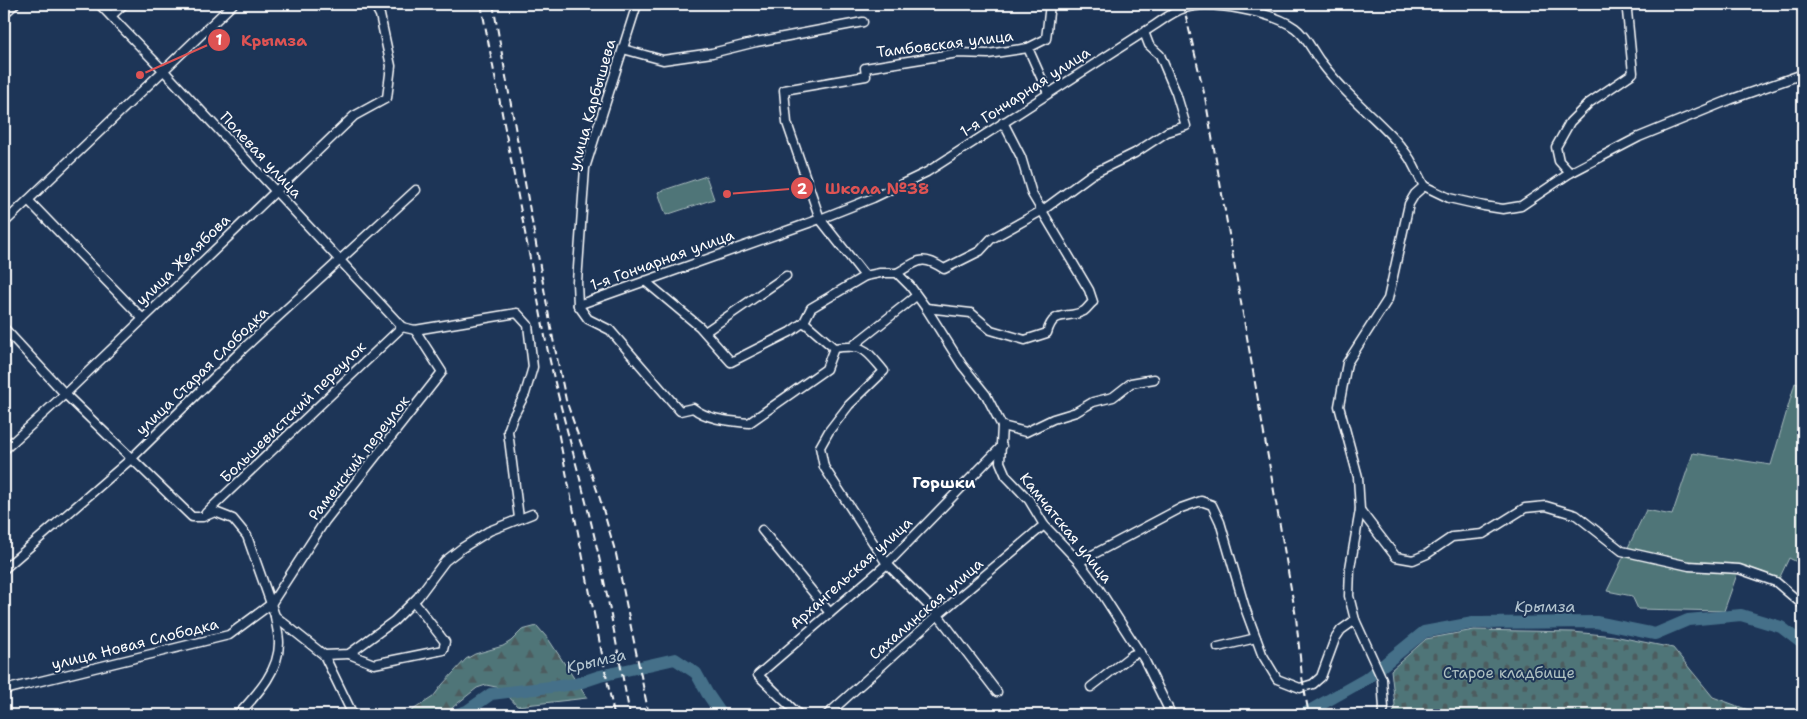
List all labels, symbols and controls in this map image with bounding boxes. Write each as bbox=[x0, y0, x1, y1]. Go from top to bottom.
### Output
callout: Крымза bbox=[206, 25, 318, 56]
street label: Тамбовская улица bbox=[876, 26, 1015, 62]
text: 1 bbox=[216, 30, 223, 50]
text: Крымза bbox=[241, 30, 307, 51]
street label: улица Карбышева bbox=[564, 36, 621, 173]
street label: 1-я Гончарная улица bbox=[956, 42, 1095, 142]
street label: Полевая улица bbox=[216, 107, 307, 203]
callout: Школа №38 bbox=[790, 173, 939, 204]
text: Школа №38 bbox=[825, 178, 929, 199]
text: 2 bbox=[797, 179, 808, 199]
street label: улица Желябова bbox=[132, 209, 235, 310]
street label: 1-я Гончарная улица bbox=[587, 224, 737, 295]
street label: улица Старая Слободка bbox=[131, 302, 273, 440]
street label: Большевистский переулок bbox=[216, 337, 370, 487]
street label: Раменский переулок bbox=[304, 391, 414, 525]
street label: Камчатская улица bbox=[1015, 469, 1117, 588]
district label: Горшки bbox=[912, 472, 976, 493]
street label: Архангельская улица bbox=[785, 512, 917, 633]
street label: Сахалинская улица bbox=[865, 553, 988, 664]
water label: Крымза bbox=[1514, 596, 1576, 617]
street label: улица Новая Слободка bbox=[49, 613, 221, 674]
water label: Крымза bbox=[564, 644, 628, 678]
park label: Старое кладбище bbox=[1443, 663, 1575, 683]

